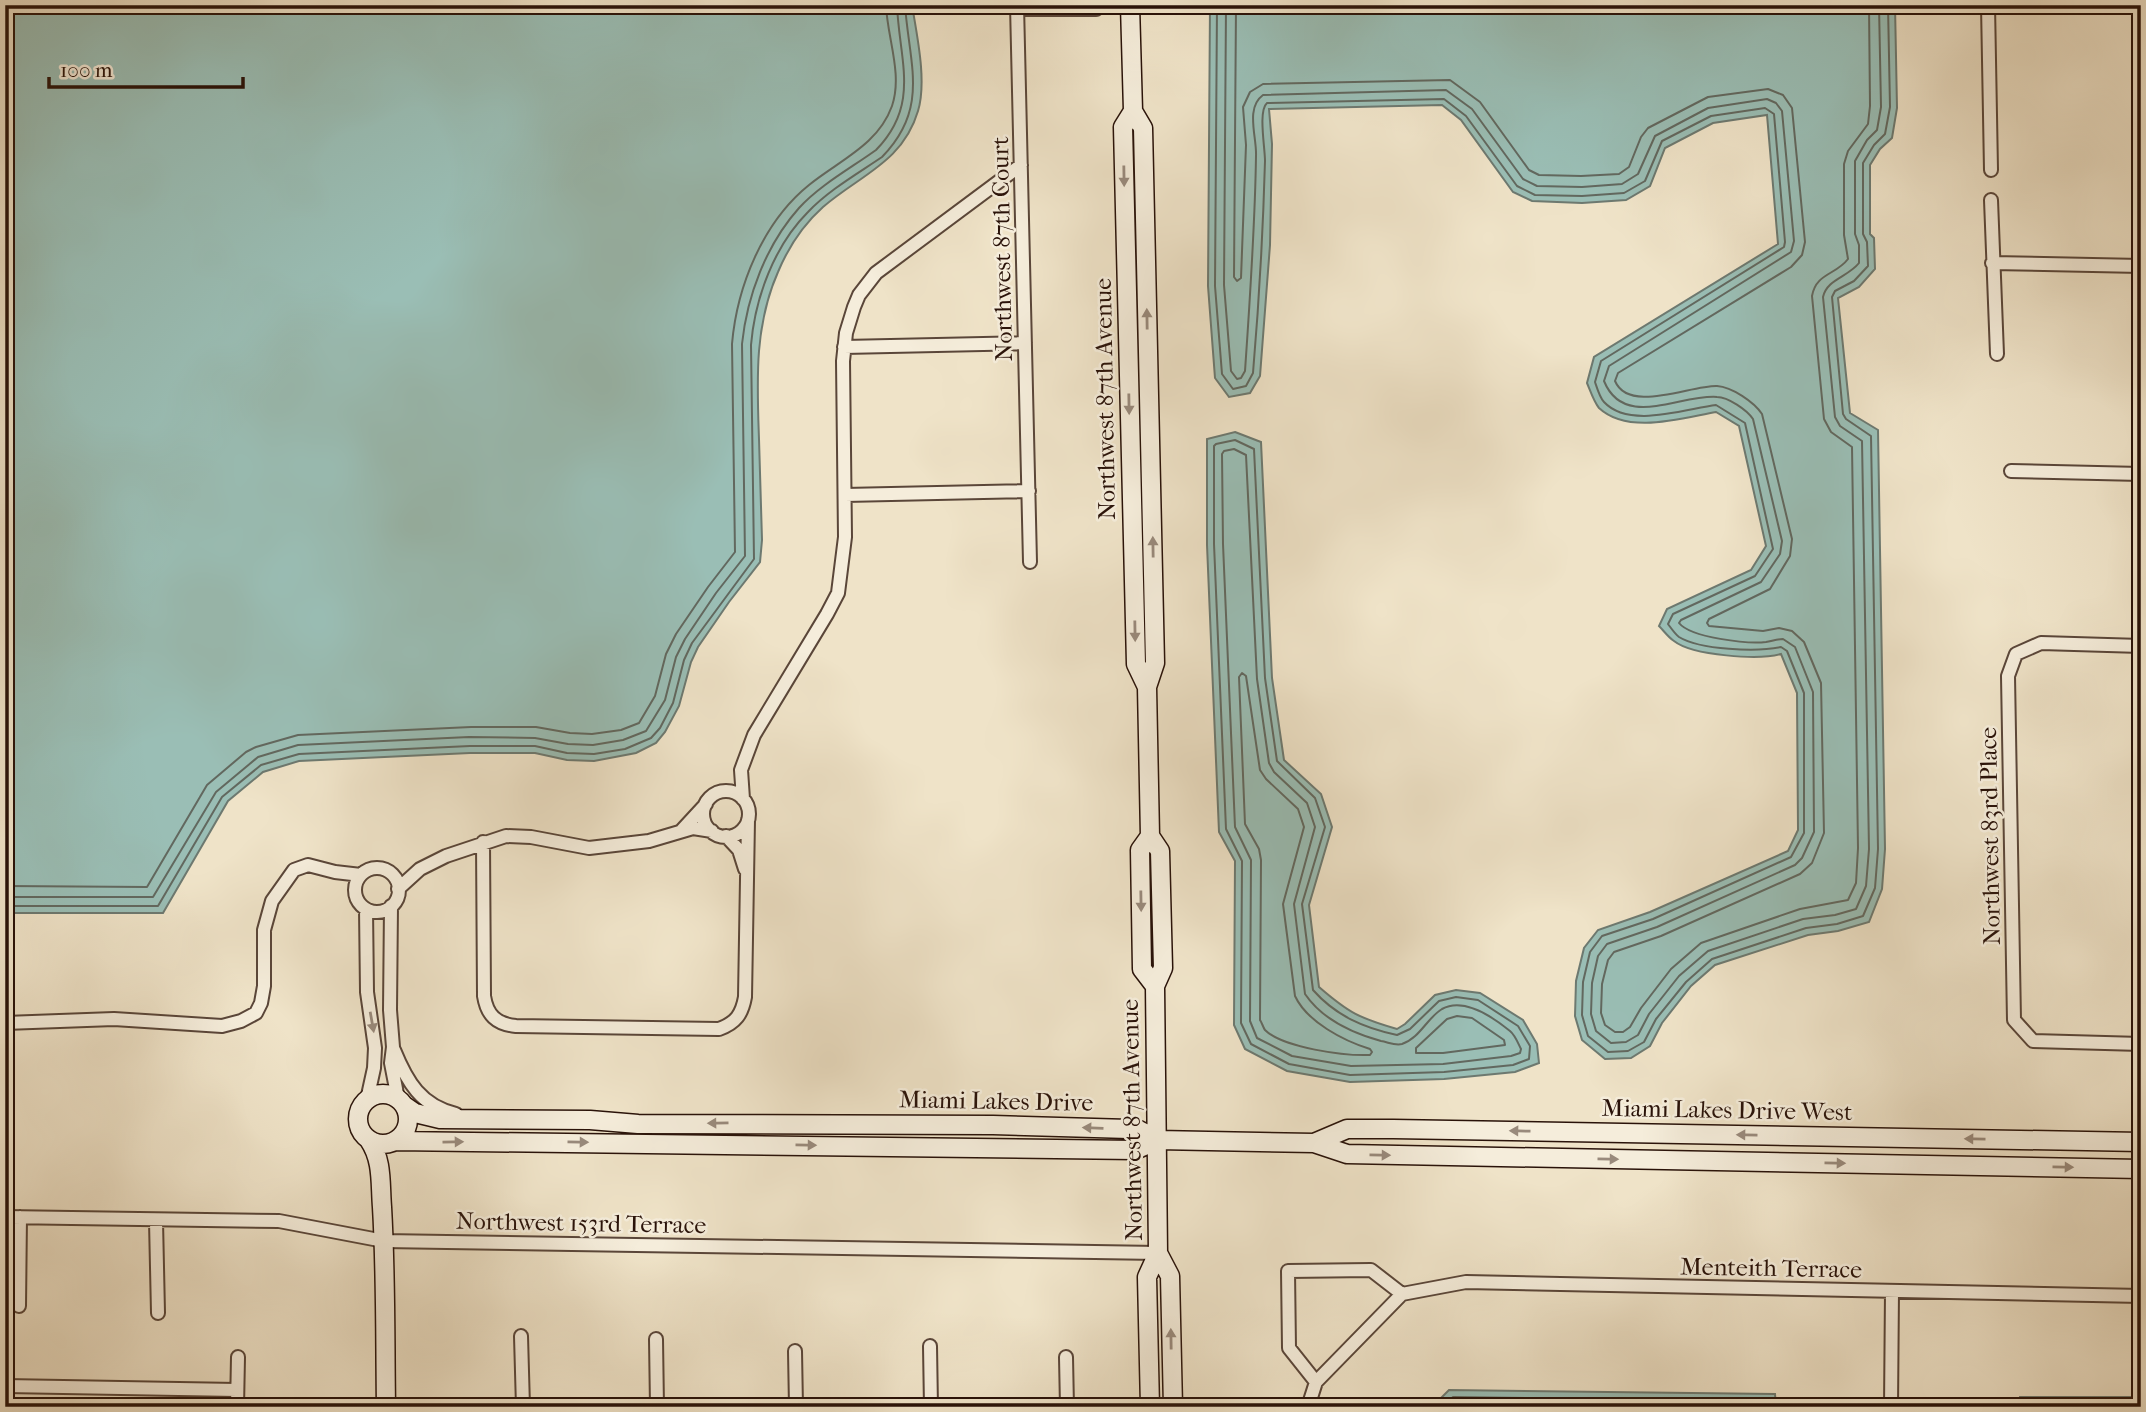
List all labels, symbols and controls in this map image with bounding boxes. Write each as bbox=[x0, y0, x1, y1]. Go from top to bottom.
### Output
scale bar bbox=[49, 46, 243, 90]
text: 100 m bbox=[60, 58, 113, 82]
street label: Northwest 87th Court bbox=[986, 136, 1018, 362]
one-way arrow bbox=[1118, 166, 1130, 188]
street label: Northwest 87th Avenue bbox=[1089, 278, 1121, 520]
one-way arrow bbox=[1141, 308, 1153, 330]
one-way arrow bbox=[1123, 393, 1135, 415]
one-way arrow bbox=[1147, 535, 1158, 557]
one-way arrow bbox=[1129, 621, 1140, 643]
street label: Northwest 83rd Place bbox=[1974, 727, 2006, 945]
one-way arrow bbox=[1135, 891, 1147, 913]
street label: Northwest 87th Avenue bbox=[1116, 999, 1148, 1241]
one-way arrow bbox=[367, 1011, 378, 1033]
street label: Miami Lakes Drive bbox=[899, 1085, 1094, 1117]
street label: Miami Lakes Drive West bbox=[1601, 1094, 1853, 1126]
one-way arrow bbox=[707, 1117, 729, 1129]
one-way arrow bbox=[1081, 1122, 1103, 1133]
one-way arrow bbox=[1508, 1125, 1530, 1137]
one-way arrow bbox=[1736, 1129, 1758, 1141]
one-way arrow bbox=[1963, 1133, 1985, 1145]
one-way arrow bbox=[442, 1136, 464, 1148]
one-way arrow bbox=[568, 1136, 590, 1147]
one-way arrow bbox=[795, 1140, 817, 1151]
one-way arrow bbox=[1369, 1149, 1391, 1161]
one-way arrow bbox=[1597, 1153, 1619, 1165]
one-way arrow bbox=[1824, 1157, 1846, 1169]
one-way arrow bbox=[2052, 1161, 2074, 1173]
street label: Northwest 153rd Terrace bbox=[456, 1207, 707, 1239]
street label: Menteith Terrace bbox=[1680, 1252, 1862, 1284]
one-way arrow bbox=[1166, 1327, 1177, 1349]

